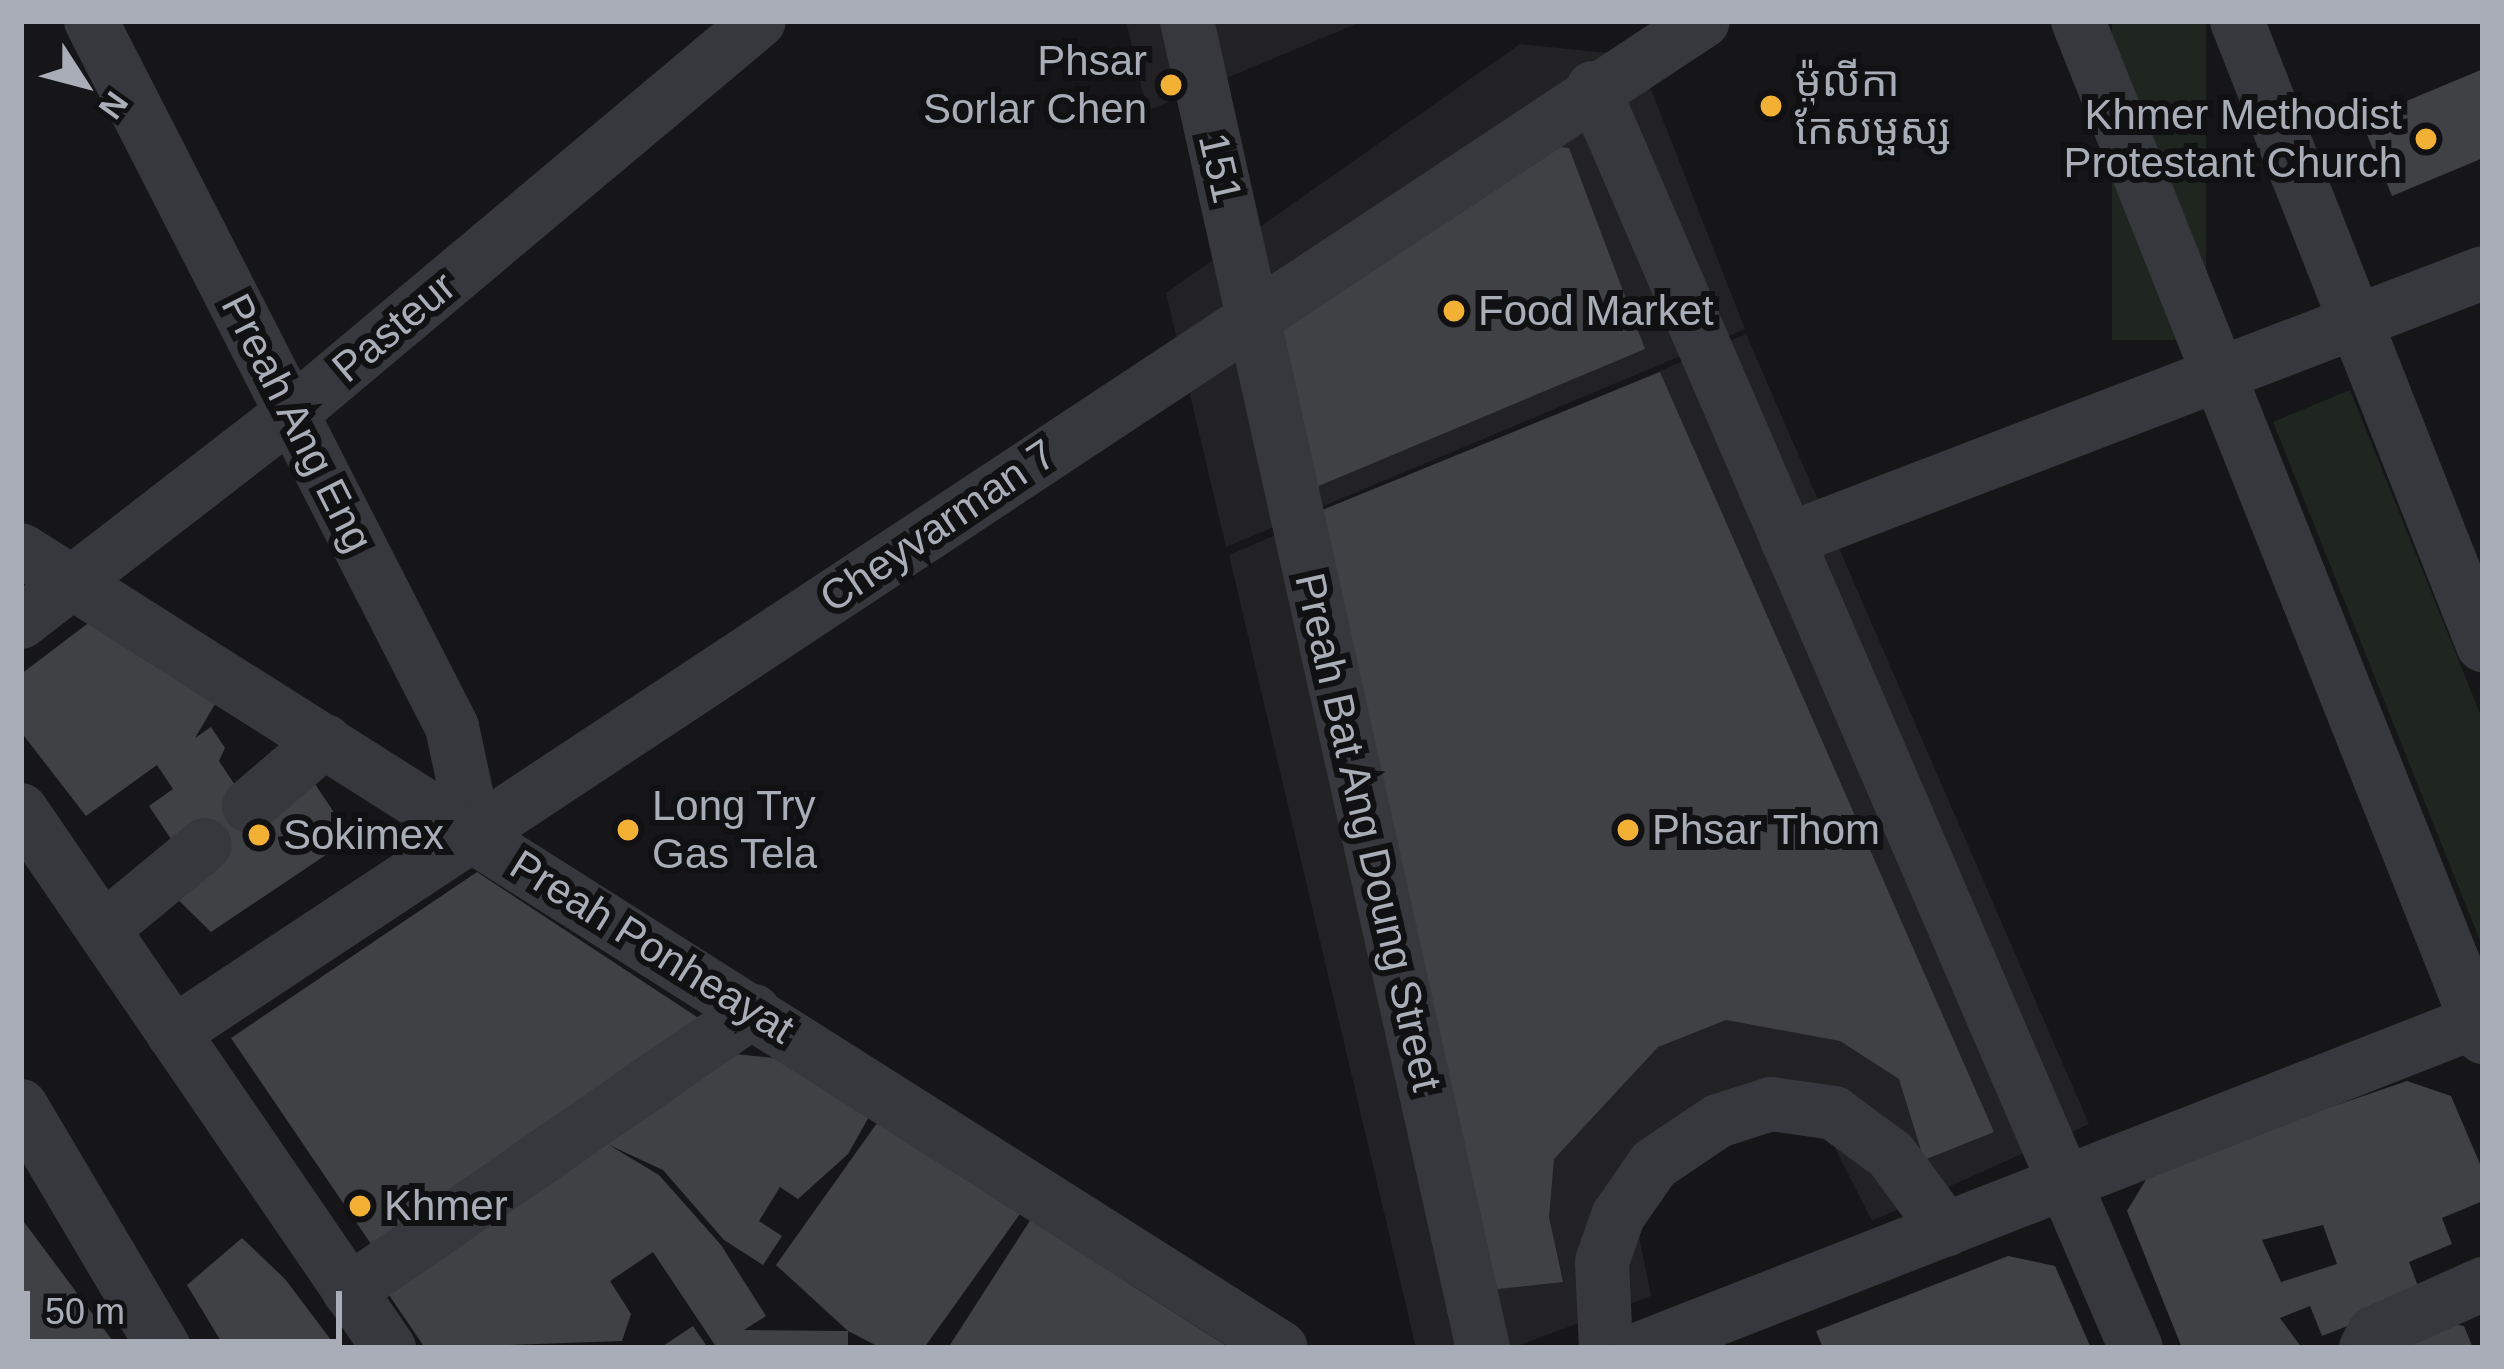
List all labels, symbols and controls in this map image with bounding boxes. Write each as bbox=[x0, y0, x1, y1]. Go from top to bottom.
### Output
north arrow bbox=[24, 24, 144, 144]
place label: Phsar Sorlar Chen bbox=[923, 36, 1147, 134]
place label: ម៉ូលីកា កែសម្ផស្ស bbox=[1795, 57, 1951, 156]
marker: Phsar Sorlar Chen bbox=[1158, 72, 1184, 98]
text: N bbox=[92, 85, 136, 126]
place label: Khmer Methodist Protestant Church bbox=[2063, 90, 2402, 188]
marker: ម៉ូលីកា កែសម្ផស្ស bbox=[1758, 93, 1784, 119]
marker: Khmer Methodist Protestant Church bbox=[2413, 126, 2439, 152]
street label: 151 bbox=[1188, 128, 1252, 208]
street label: Pasteur bbox=[322, 261, 466, 393]
street label: Preah Ang Eng bbox=[210, 285, 384, 561]
place label: Food Market bbox=[1478, 286, 1714, 336]
marker: Food Market bbox=[1441, 298, 1467, 324]
street label: Cheyvarman 7 bbox=[811, 429, 1065, 623]
street label: Preah Bat Ang Doung Street bbox=[1284, 567, 1452, 1097]
place label: Long Try Gas Tela bbox=[652, 781, 818, 880]
place label: Phsar Thom bbox=[1652, 805, 1881, 855]
place label: Sokimex bbox=[283, 810, 444, 860]
marker: Long Try Gas Tela bbox=[615, 817, 641, 843]
marker: Phsar Thom bbox=[1615, 817, 1641, 843]
marker: Sokimex bbox=[246, 822, 272, 848]
street label: Preah Ponheayat bbox=[501, 840, 803, 1054]
place label: Khmer bbox=[384, 1181, 508, 1231]
marker: Khmer bbox=[347, 1193, 373, 1219]
scale bar bbox=[30, 1267, 348, 1341]
text: 50 m bbox=[45, 1291, 125, 1332]

